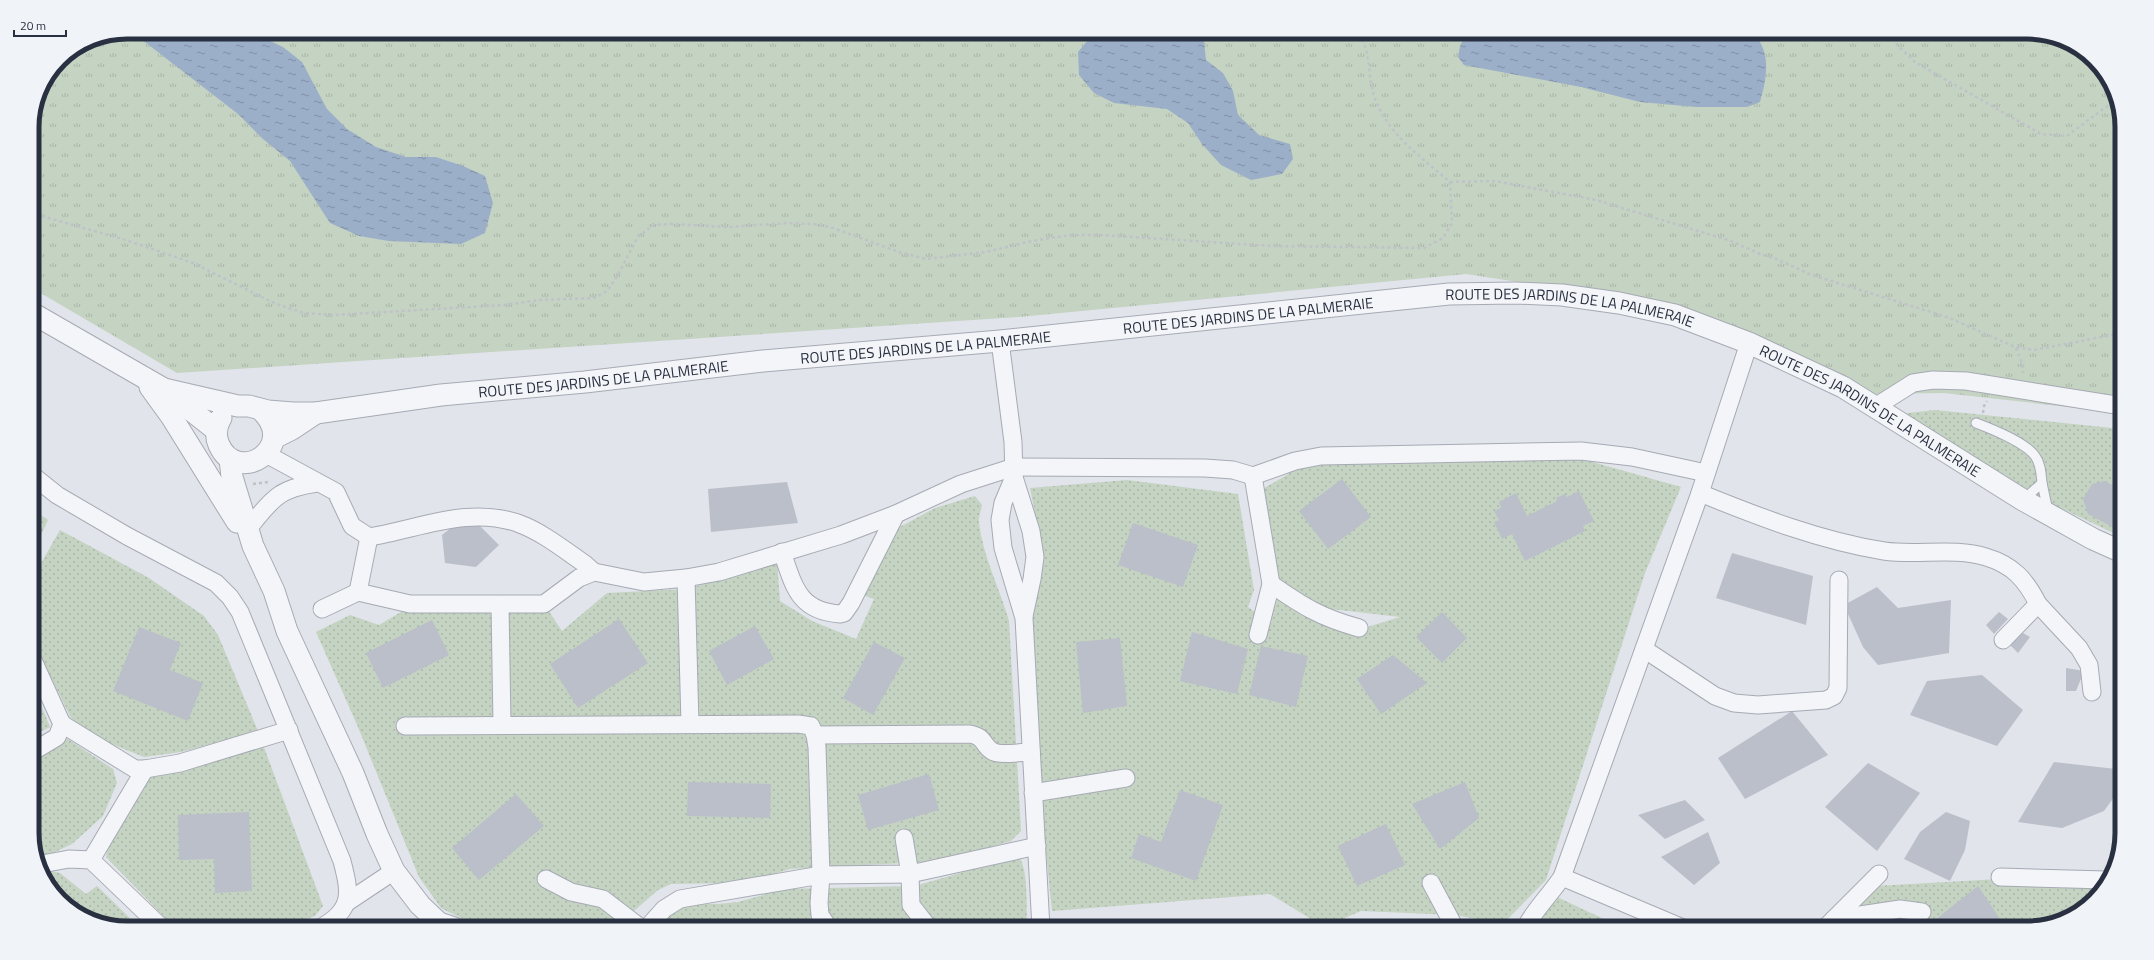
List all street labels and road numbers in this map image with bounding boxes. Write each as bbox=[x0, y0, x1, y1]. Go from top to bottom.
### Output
street label: ROUTE DES JARDINS DE LA PALMERAIE bbox=[1445, 281, 1698, 333]
street label: ROUTE DES JARDINS DE LA PALMERAIE bbox=[1122, 291, 1374, 340]
street label: ROUTE DES JARDINS DE LA PALMERAIE bbox=[799, 324, 1052, 369]
street label: ROUTE DES JARDINS DE LA PALMERAIE bbox=[1756, 338, 1985, 482]
street label: ROUTE DES JARDINS DE LA PALMERAIE bbox=[477, 354, 730, 403]

